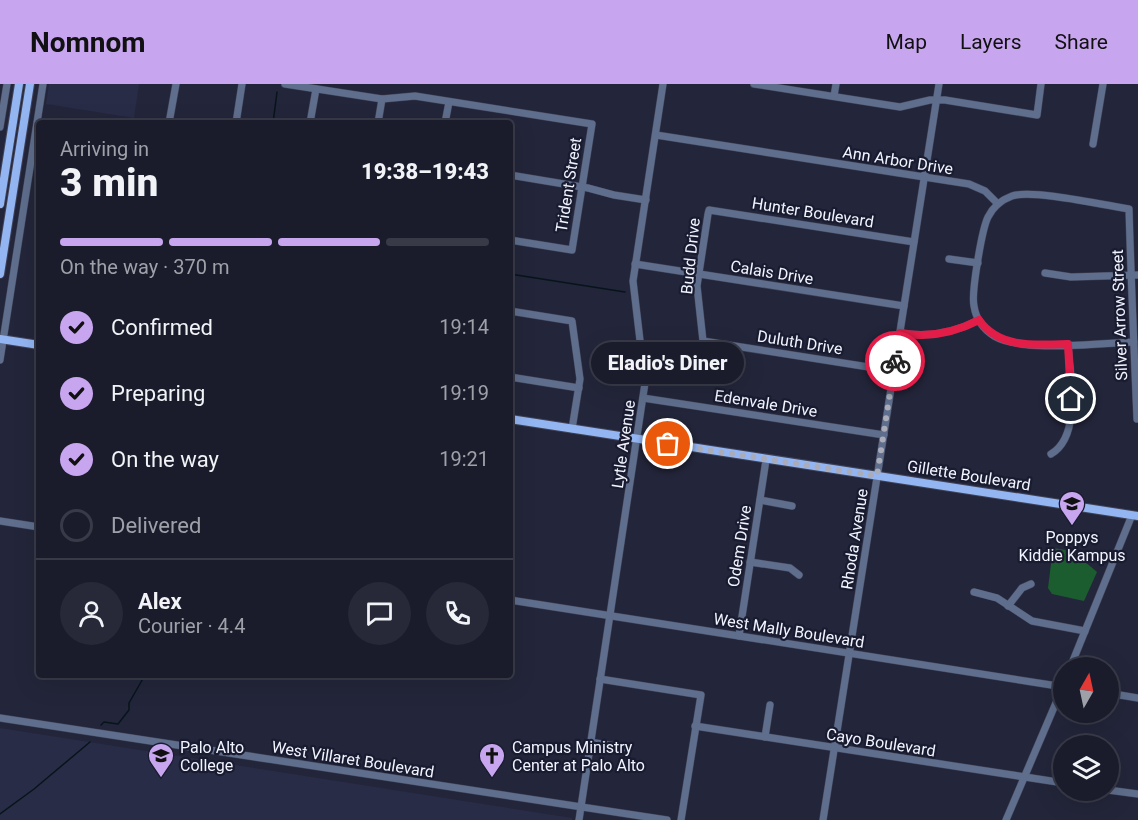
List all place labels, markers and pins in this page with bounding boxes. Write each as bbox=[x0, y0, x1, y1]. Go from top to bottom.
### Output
callout: Eladio's Diner bbox=[592, 342, 744, 384]
pin bbox=[1045, 373, 1096, 424]
pin bbox=[642, 418, 693, 469]
school or university icon: Poppys Kiddie Kampus bbox=[1057, 489, 1087, 527]
place label: Poppys Kiddie Kampus bbox=[1018, 528, 1126, 565]
place label: Palo Alto College bbox=[180, 738, 244, 775]
place label: Campus Ministry Center at Palo Alto bbox=[512, 738, 645, 775]
school or university icon: Palo Alto College bbox=[146, 741, 176, 779]
church icon: Campus Ministry Center at Palo Alto bbox=[477, 741, 507, 779]

